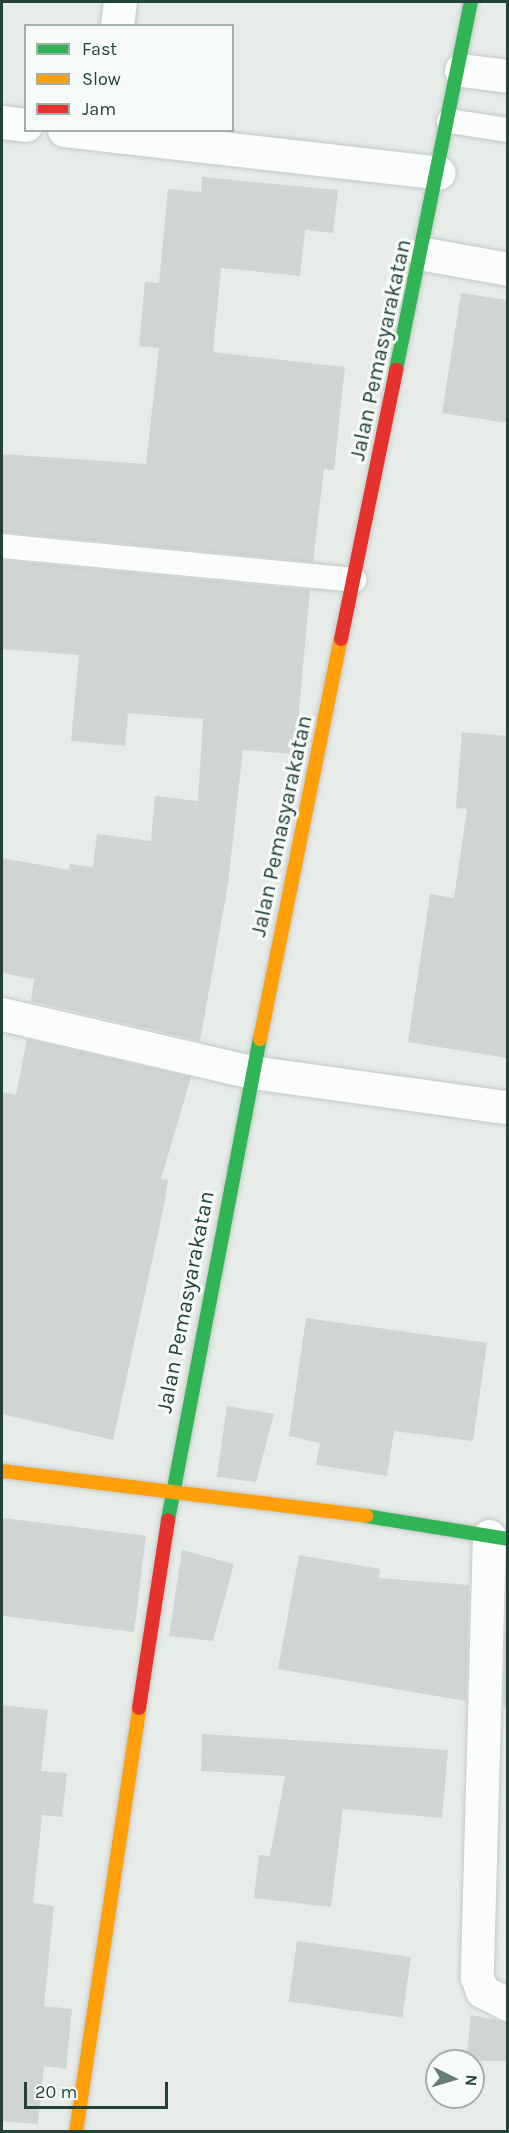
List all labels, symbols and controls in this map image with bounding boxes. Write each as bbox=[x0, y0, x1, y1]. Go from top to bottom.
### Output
legend bbox=[24, 24, 234, 132]
text: Fast bbox=[82, 38, 117, 60]
text: Slow bbox=[82, 68, 121, 90]
text: Jam bbox=[82, 98, 116, 120]
street label: Jalan Pemasyarakatan bbox=[345, 237, 417, 463]
street label: Jalan Pemasyarakatan bbox=[246, 713, 318, 939]
street label: Jalan Pemasyarakatan bbox=[152, 1189, 220, 1415]
north arrow bbox=[425, 2049, 485, 2109]
scale bar bbox=[27, 2070, 171, 2108]
text: N bbox=[461, 2074, 481, 2087]
text: 20 m bbox=[35, 2081, 77, 2103]

